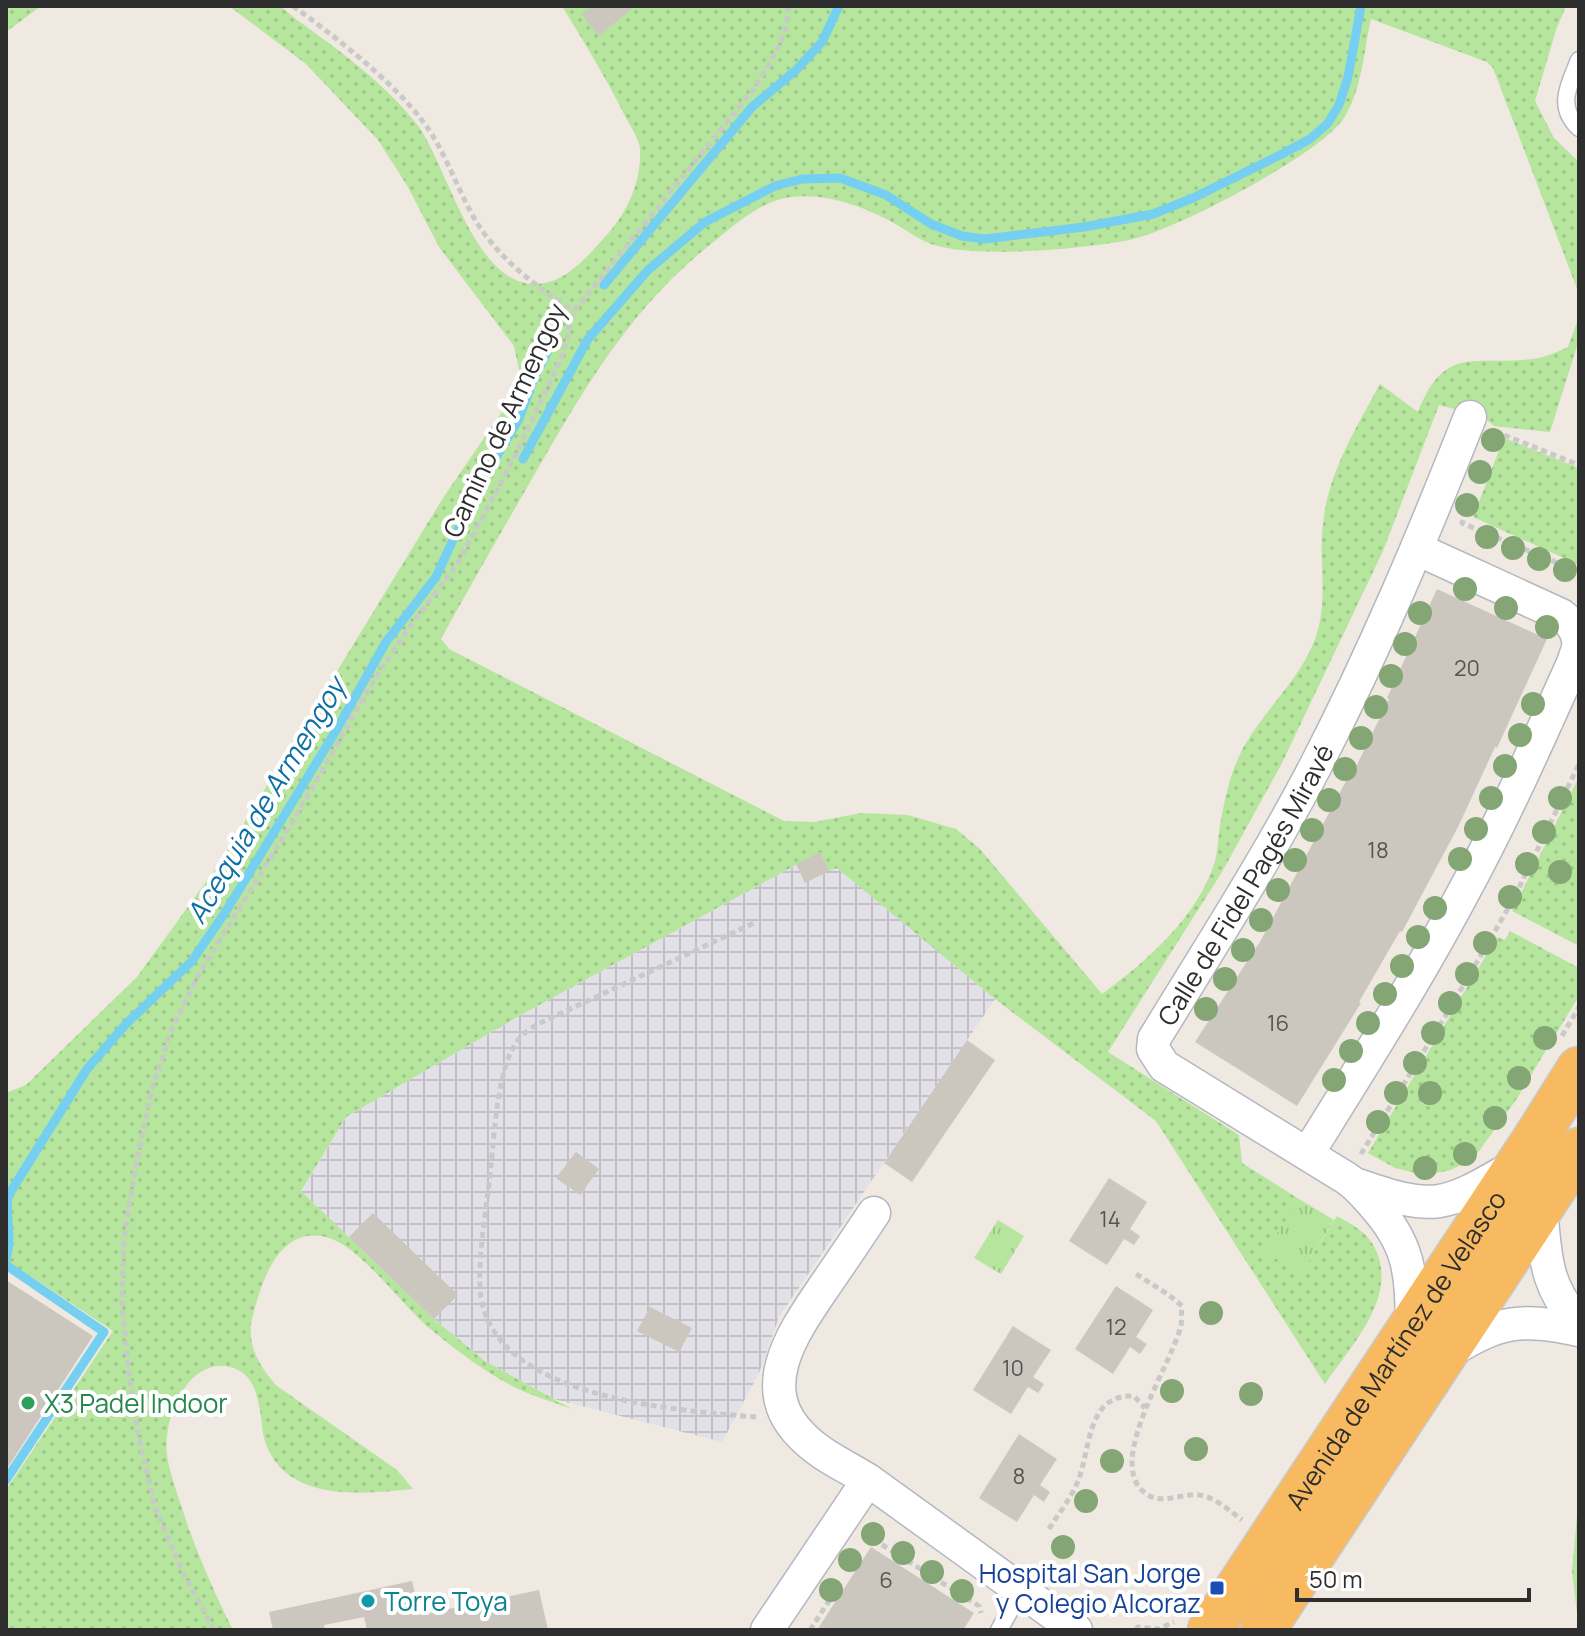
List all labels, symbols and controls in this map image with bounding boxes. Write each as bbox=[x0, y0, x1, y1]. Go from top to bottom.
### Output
street label: Camino de Armengoy bbox=[434, 297, 574, 543]
house number: 20 bbox=[1454, 653, 1480, 683]
water label: Acequia de Armengoy bbox=[177, 667, 356, 930]
street label: Calle de Fidel Pagés Miravé bbox=[1149, 738, 1342, 1032]
house number: 18 bbox=[1367, 835, 1389, 865]
house number: 16 bbox=[1267, 1008, 1289, 1038]
street label: Avenida de Martínez de Velasco bbox=[1277, 1183, 1514, 1516]
house number: 14 bbox=[1099, 1204, 1121, 1234]
house number: 12 bbox=[1105, 1312, 1127, 1342]
house number: 10 bbox=[1002, 1353, 1024, 1383]
place label: X3 Padel Indoor bbox=[44, 1385, 228, 1421]
marker: X3 Padel Indoor bbox=[19, 1394, 37, 1412]
house number: 8 bbox=[1013, 1461, 1025, 1491]
scale bar bbox=[1297, 1552, 1529, 1602]
place label: Hospital San Jorge y Colegio Alcoraz bbox=[979, 1555, 1201, 1621]
text: 50 m bbox=[1309, 1562, 1363, 1595]
house number: 6 bbox=[879, 1565, 893, 1595]
marker: Hospital San Jorge y Colegio Alcoraz bbox=[1208, 1579, 1226, 1597]
place label: Torre Toya bbox=[384, 1583, 508, 1619]
marker: Torre Toya bbox=[359, 1592, 377, 1610]

